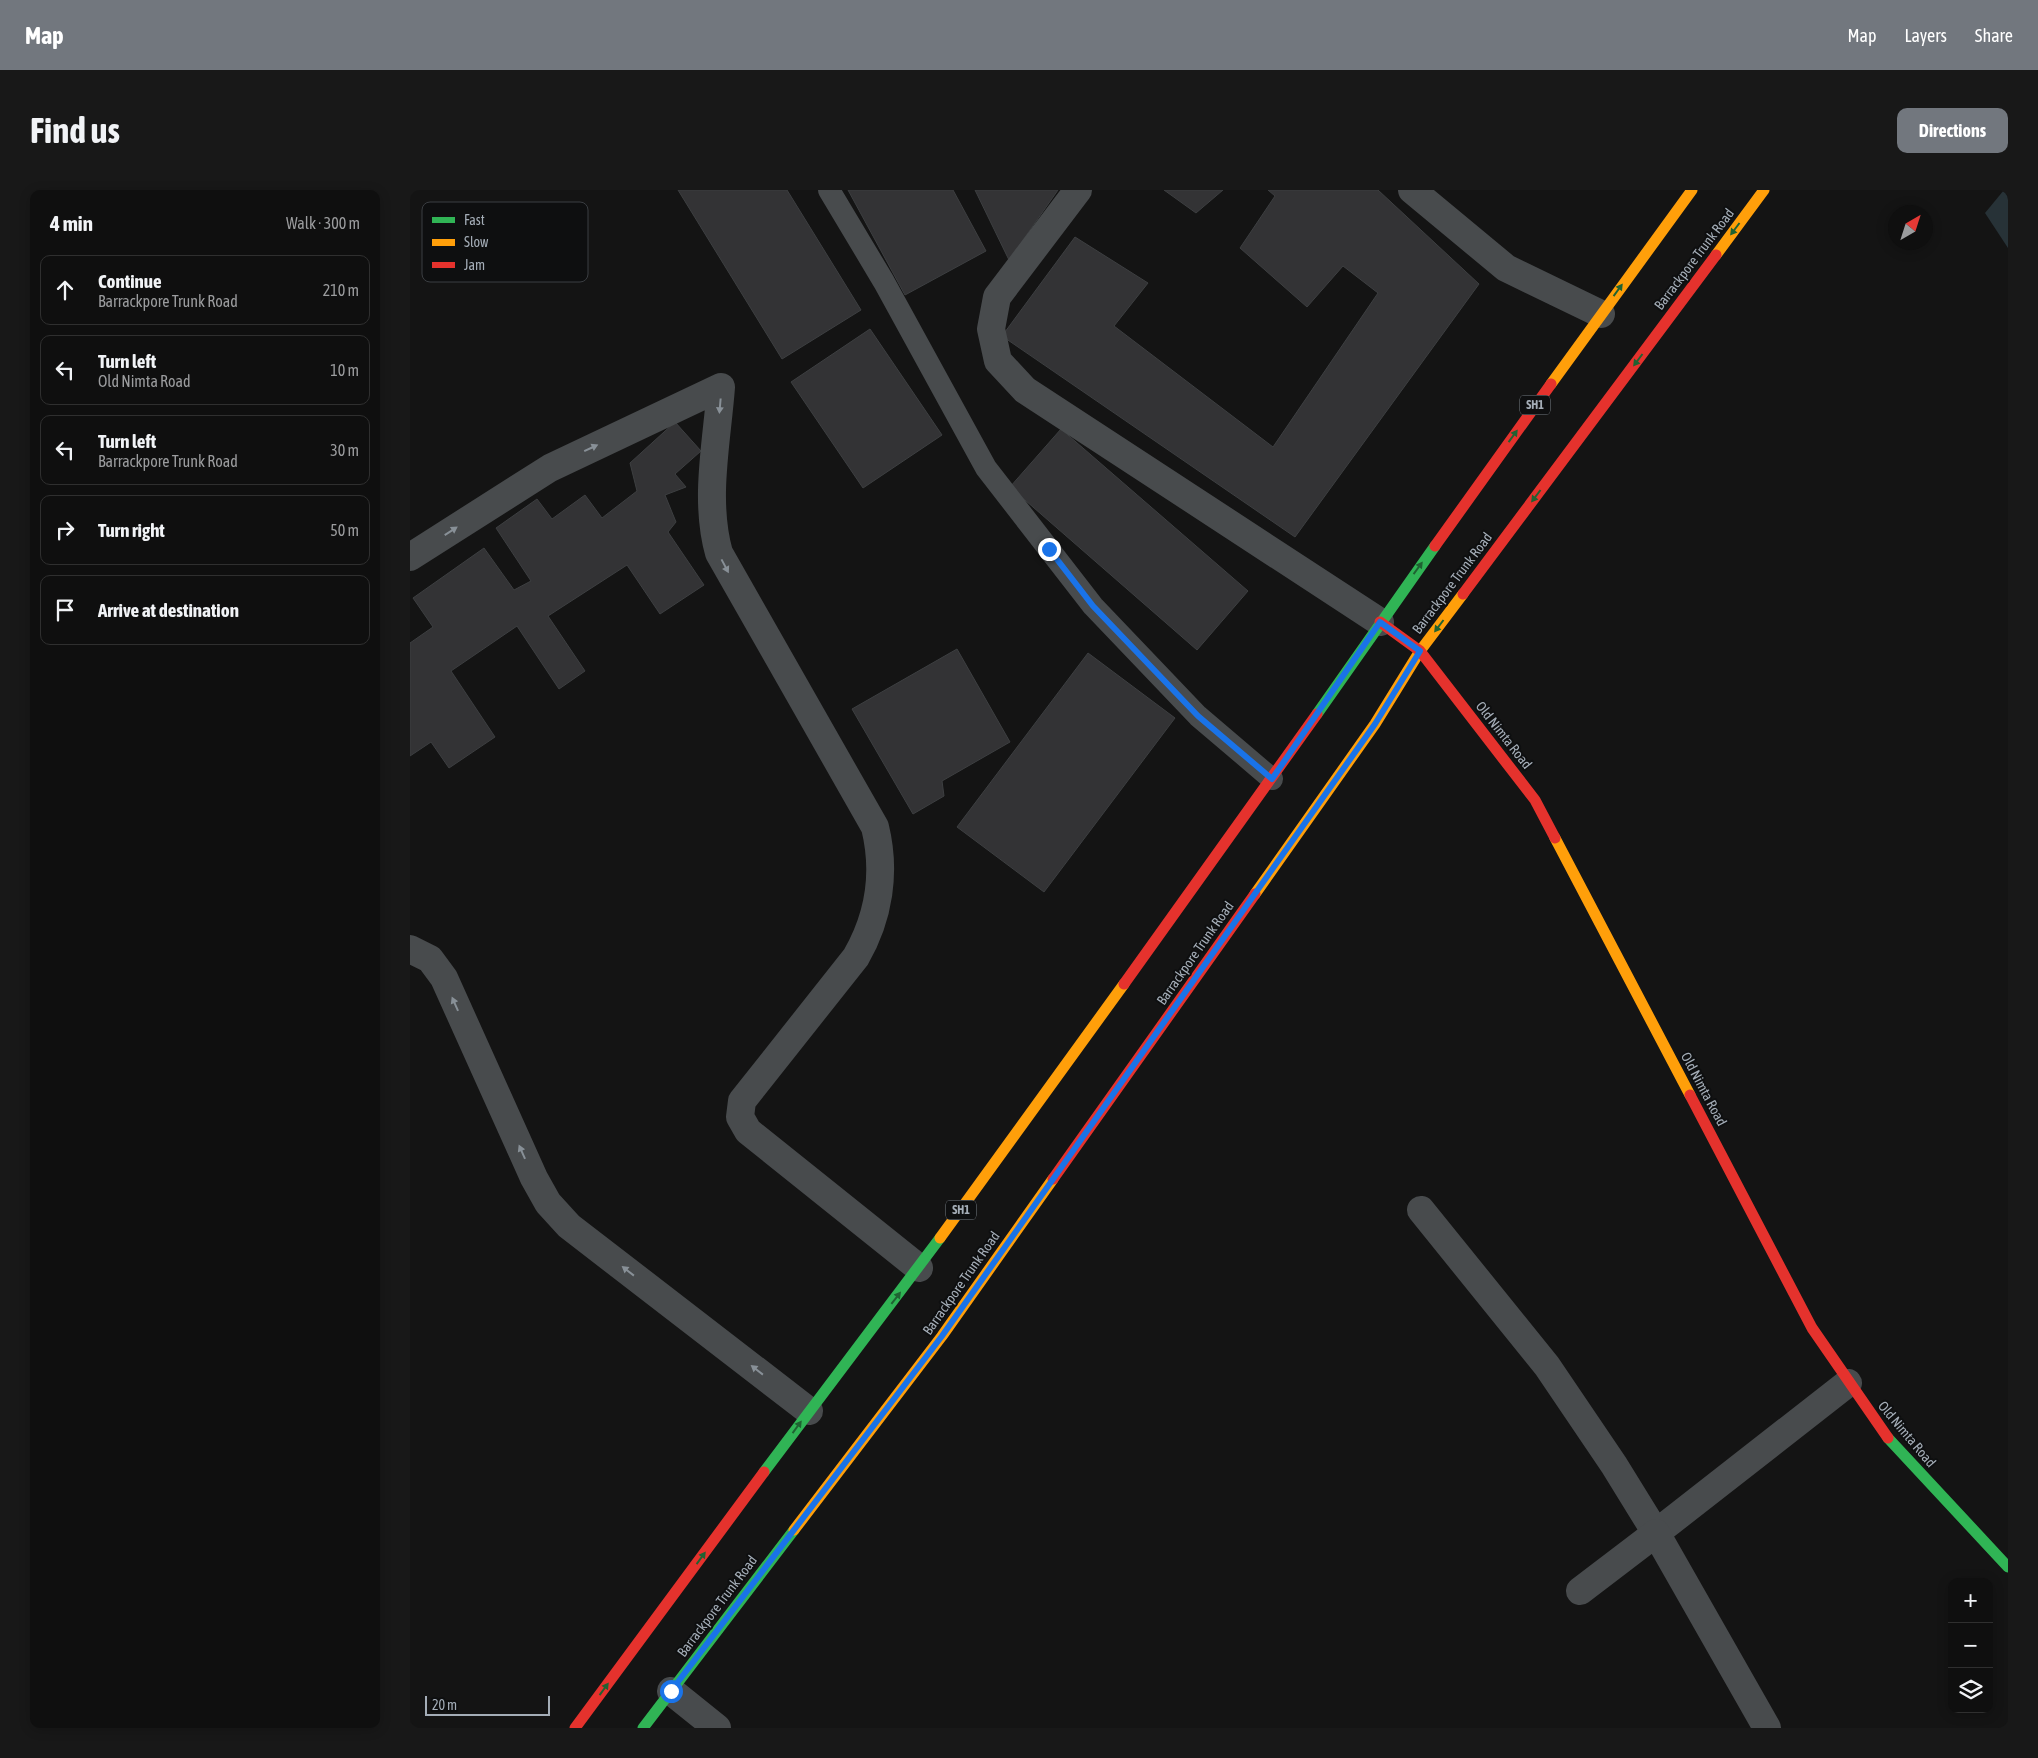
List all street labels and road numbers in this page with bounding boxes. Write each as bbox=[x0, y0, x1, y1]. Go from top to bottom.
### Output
street label: Barrackpore Trunk Road bbox=[1651, 205, 1737, 313]
road number: SH1 bbox=[1520, 396, 1550, 414]
street label: Barrackpore Trunk Road bbox=[1409, 529, 1495, 637]
street label: Old Nimta Road bbox=[1473, 698, 1535, 772]
street label: Barrackpore Trunk Road bbox=[1153, 898, 1237, 1008]
street label: Old Nimta Road bbox=[1678, 1049, 1730, 1129]
road number: SH1 bbox=[946, 1200, 976, 1220]
street label: Barrackpore Trunk Road bbox=[919, 1228, 1003, 1338]
street label: Old Nimta Road bbox=[1875, 1398, 1939, 1470]
street label: Barrackpore Trunk Road bbox=[674, 1552, 760, 1660]

